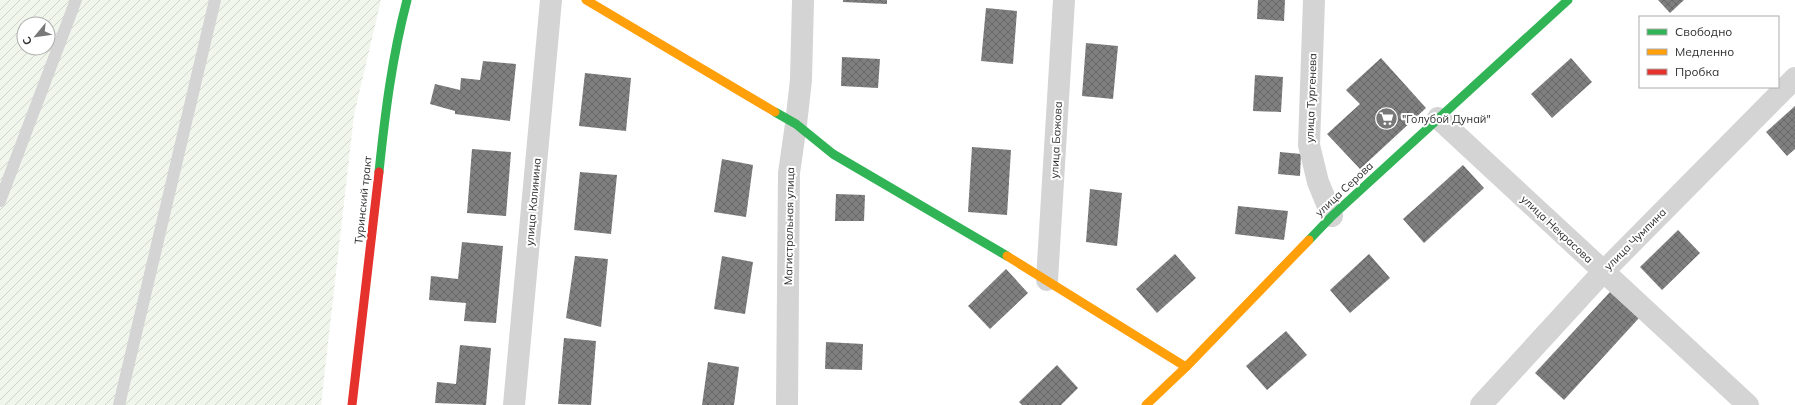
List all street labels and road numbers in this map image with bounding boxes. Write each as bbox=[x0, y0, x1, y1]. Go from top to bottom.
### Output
street label: улица Тургенева bbox=[1302, 53, 1320, 143]
street label: улица Бажова bbox=[1047, 101, 1065, 179]
street label: Туринский тракт bbox=[351, 155, 375, 245]
street label: улица Калинина bbox=[522, 157, 544, 247]
street label: улица Серова bbox=[1312, 159, 1376, 219]
street label: Магистральная улица bbox=[781, 167, 797, 285]
street label: улица Некрасова bbox=[1518, 192, 1596, 266]
street label: улица Чумпина bbox=[1601, 205, 1669, 273]

